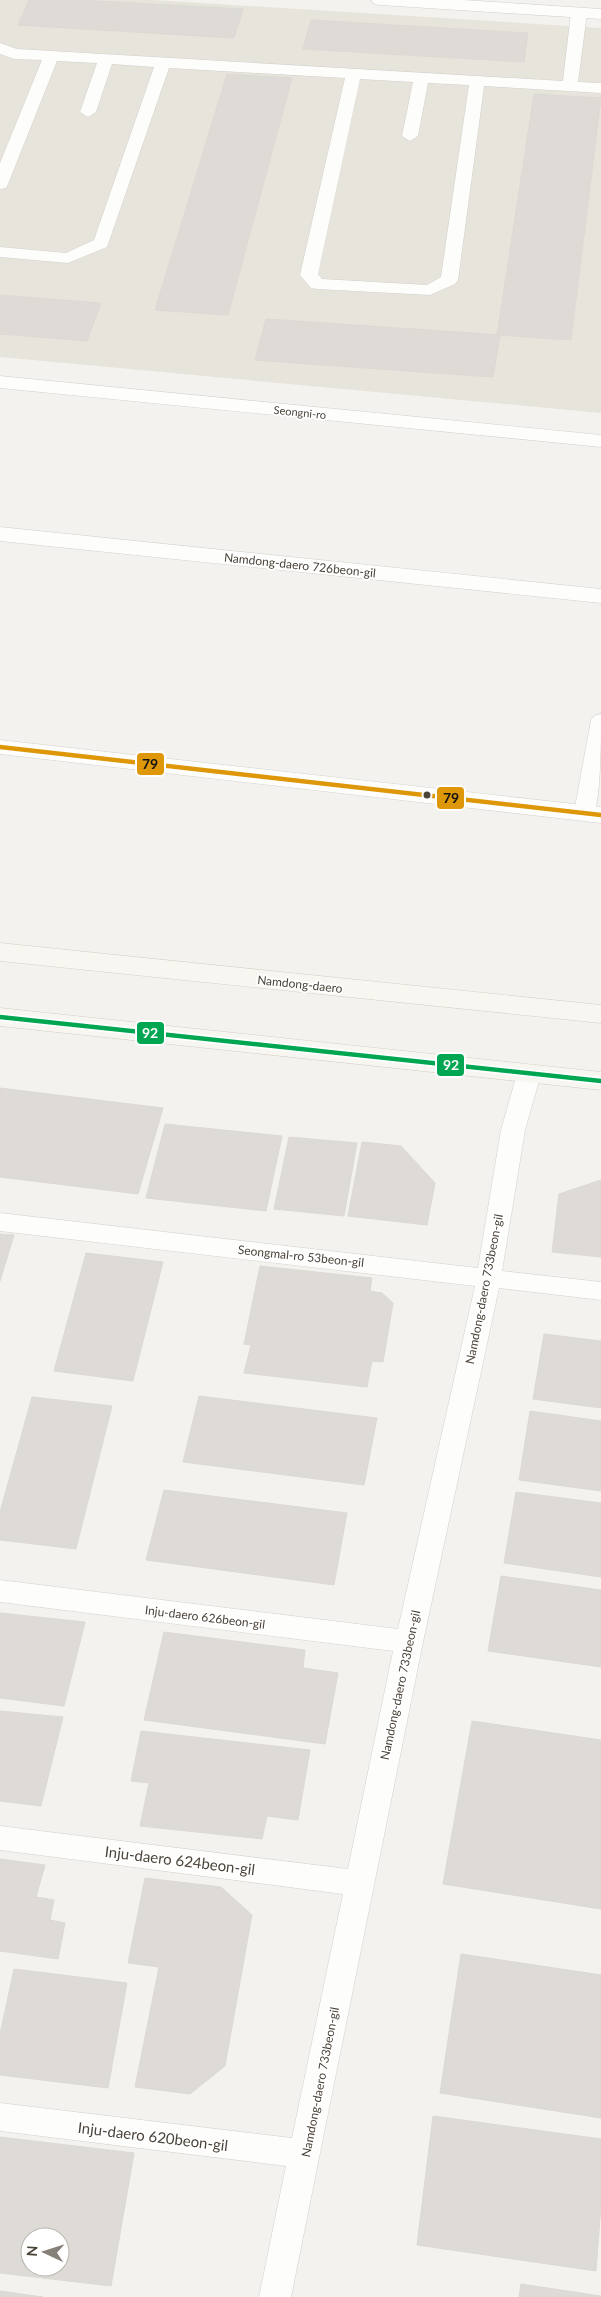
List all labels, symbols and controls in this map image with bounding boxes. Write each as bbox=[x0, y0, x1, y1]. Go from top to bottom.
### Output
street label: Seongni-ro bbox=[273, 403, 327, 421]
street label: Namdong-daero 726beon-gil bbox=[223, 550, 377, 580]
line badge: 79 bbox=[136, 752, 165, 776]
text: 79 bbox=[142, 755, 158, 772]
line badge: 79 bbox=[436, 786, 465, 810]
text: 79 bbox=[443, 789, 459, 806]
unlabelled marker bbox=[422, 790, 432, 800]
street label: Namdong-daero bbox=[257, 972, 344, 996]
line badge: 92 bbox=[136, 1021, 165, 1045]
text: 92 bbox=[142, 1024, 158, 1041]
line badge: 92 bbox=[436, 1053, 465, 1077]
text: 92 bbox=[443, 1056, 459, 1073]
street label: Namdong-daero 733beon-gil bbox=[462, 1213, 506, 1365]
street label: Seongmal-ro 53beon-gil bbox=[237, 1242, 365, 1270]
street label: Inju-daero 626beon-gil bbox=[144, 1602, 266, 1632]
street label: Namdong-daero 733beon-gil bbox=[377, 1609, 423, 1761]
street label: Inju-daero 624beon-gil bbox=[104, 1842, 256, 1878]
street label: Namdong-daero 733beon-gil bbox=[298, 2006, 342, 2158]
street label: Inju-daero 620beon-gil bbox=[77, 2118, 229, 2154]
north arrow bbox=[20, 2227, 70, 2277]
text: N bbox=[23, 2245, 40, 2257]

